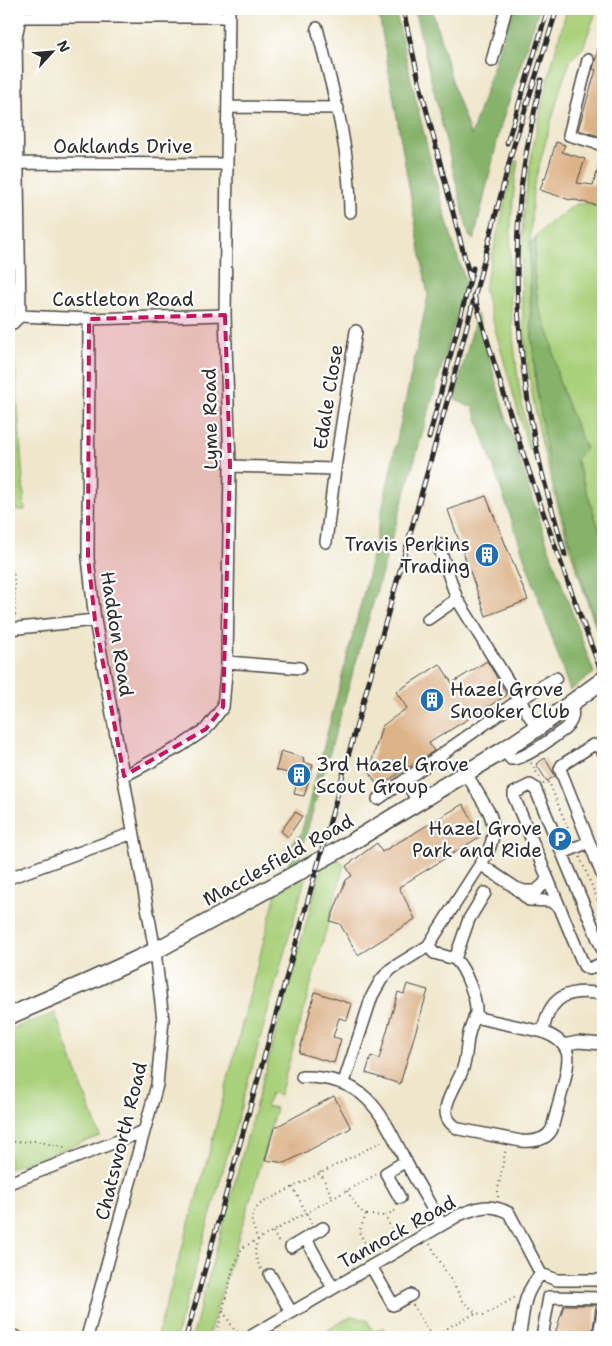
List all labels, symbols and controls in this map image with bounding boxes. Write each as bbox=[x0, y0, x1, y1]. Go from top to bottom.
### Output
north arrow bbox=[28, 28, 78, 78]
text: N bbox=[53, 37, 74, 55]
street label: Oaklands Drive bbox=[53, 134, 193, 159]
street label: Castleton Road bbox=[52, 287, 194, 312]
street label: Edale Close bbox=[307, 343, 349, 451]
street label: Lyme Road bbox=[197, 368, 223, 470]
place label: Travis Perkins Trading bbox=[345, 532, 470, 579]
building icon: Travis Perkins Trading bbox=[474, 542, 500, 568]
street label: Haddon Road bbox=[95, 570, 139, 698]
place label: Hazel Grove Snooker Club bbox=[450, 677, 570, 724]
building icon: Hazel Grove Snooker Club bbox=[419, 687, 445, 713]
place label: 3rd Hazel Grove Scout Group bbox=[316, 752, 469, 799]
building icon: 3rd Hazel Grove Scout Group bbox=[286, 762, 312, 788]
street label: Macclesfield Road bbox=[198, 808, 358, 912]
place label: Hazel Grove Park and Ride bbox=[412, 816, 542, 863]
parking icon: Hazel Grove Park and Ride bbox=[547, 826, 573, 852]
street label: Chatsworth Road bbox=[89, 1059, 153, 1223]
street label: Tannock Road bbox=[334, 1190, 460, 1274]

